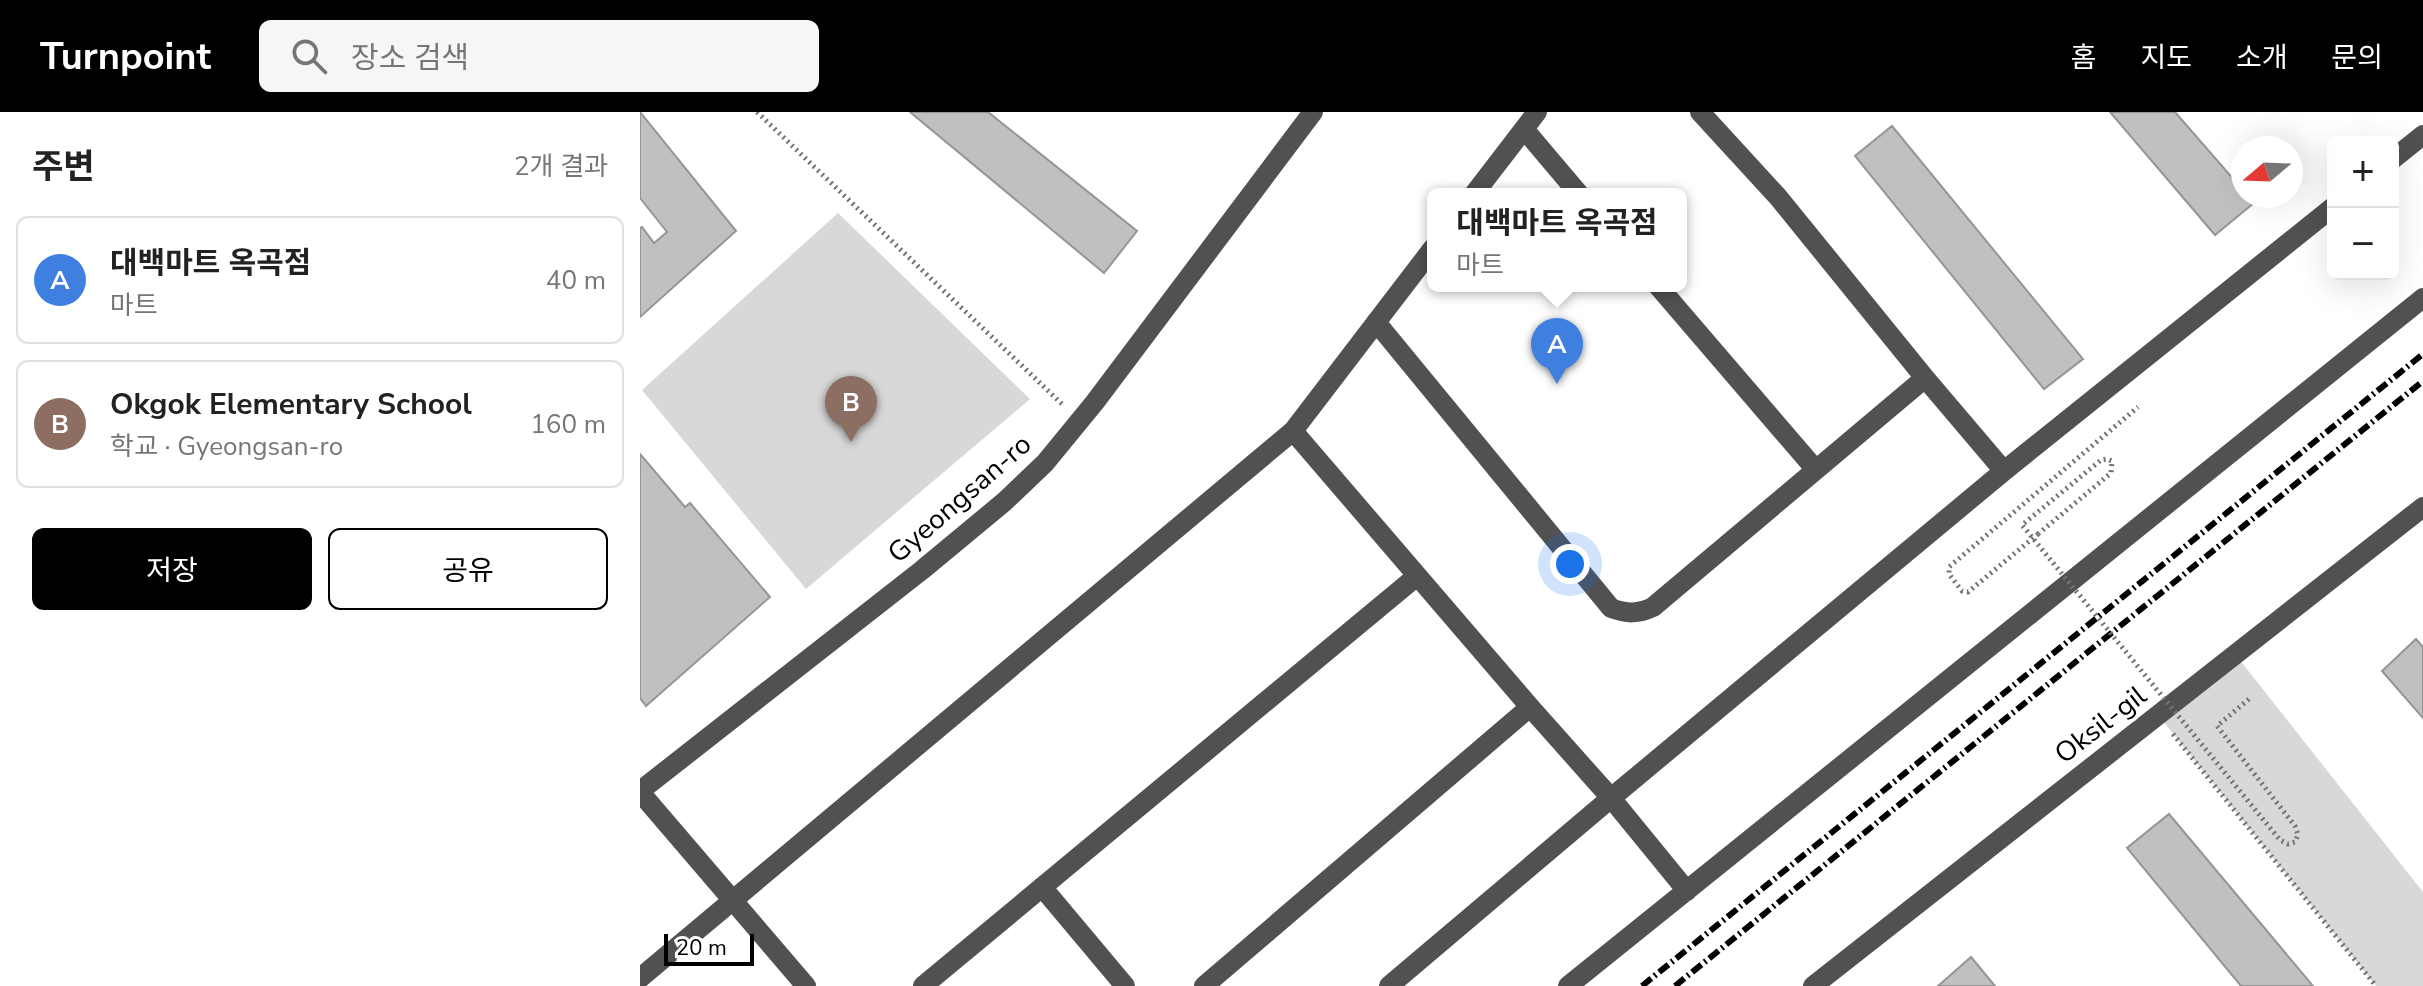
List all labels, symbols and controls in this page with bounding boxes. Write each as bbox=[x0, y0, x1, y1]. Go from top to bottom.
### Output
search box bbox=[259, 20, 819, 92]
text: Turnpoint bbox=[40, 31, 211, 82]
icon: search bbox=[287, 34, 331, 78]
text: 장소 검색 bbox=[351, 38, 469, 79]
text: 홈 bbox=[2071, 39, 2096, 77]
text: 지도 bbox=[2140, 39, 2192, 77]
text: 소개 bbox=[2236, 39, 2287, 77]
text: 문의 bbox=[2331, 39, 2383, 77]
north arrow bbox=[2231, 136, 2303, 208]
map controls bbox=[2327, 136, 2399, 280]
button: + bbox=[2327, 136, 2399, 208]
text: 주변 bbox=[32, 144, 95, 190]
text: 2개 결과 bbox=[514, 149, 608, 184]
popup bbox=[1427, 188, 1687, 292]
text: 대백마트 옥곡점 bbox=[1456, 203, 1658, 244]
button: − bbox=[2327, 208, 2399, 280]
text: 대백마트 옥곡점 bbox=[110, 243, 311, 284]
text: 마트 bbox=[1456, 248, 1504, 283]
text: A bbox=[50, 263, 70, 298]
text: 40 m bbox=[546, 263, 606, 298]
text: 마트 bbox=[110, 288, 158, 323]
pin: A bbox=[1531, 318, 1583, 384]
pin: B bbox=[825, 376, 877, 442]
text: Okgok Elementary School bbox=[110, 384, 472, 425]
text: B bbox=[51, 407, 69, 442]
text: 160 m bbox=[530, 407, 606, 442]
street label: Gyeongsan-ro bbox=[880, 426, 1040, 572]
text: 학교 · Gyeongsan-ro bbox=[110, 429, 343, 464]
button: 저장 bbox=[32, 528, 312, 610]
button: 공유 bbox=[328, 528, 608, 610]
your location bbox=[1550, 544, 1590, 584]
street label: Oksil-gil bbox=[2047, 677, 2155, 773]
scale bar bbox=[664, 930, 754, 966]
text: 20 m bbox=[676, 933, 727, 963]

